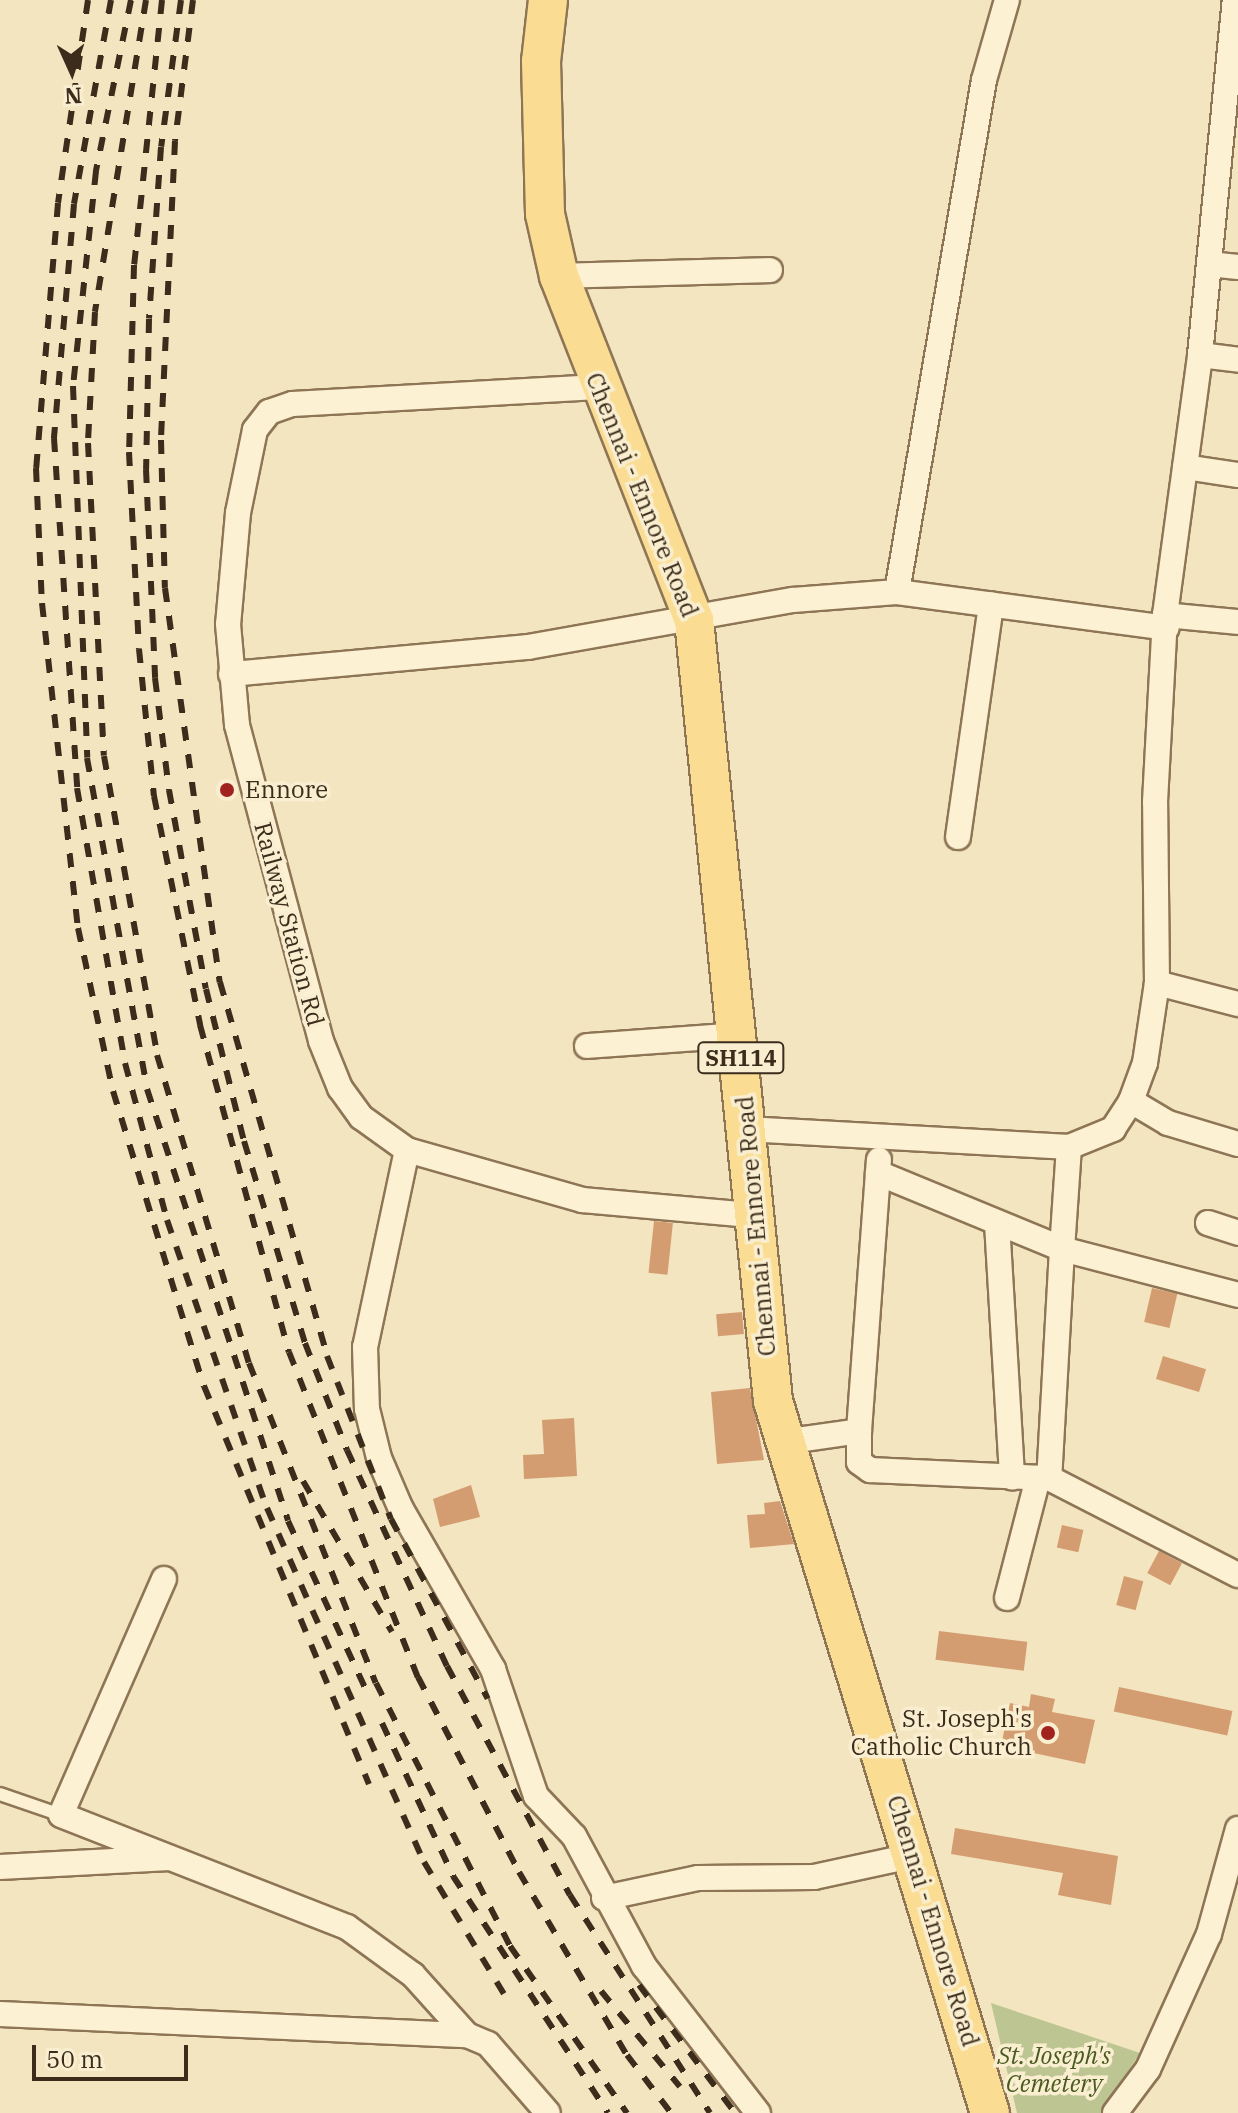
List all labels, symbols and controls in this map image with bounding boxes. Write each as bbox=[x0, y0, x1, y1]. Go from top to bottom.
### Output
north arrow bbox=[32, 32, 112, 112]
text: N bbox=[64, 82, 83, 111]
street label: Chennai - Ennore Road bbox=[580, 369, 704, 621]
place label: Ennore bbox=[245, 776, 328, 804]
marker: Ennore bbox=[216, 779, 238, 801]
street label: Railway Station Rd bbox=[248, 819, 330, 1029]
road number: SH114 bbox=[697, 1040, 785, 1076]
street label: Chennai - Ennore Road bbox=[730, 1095, 782, 1357]
place label: St. Joseph's Catholic Church bbox=[851, 1705, 1032, 1761]
marker: St. Joseph's Catholic Church bbox=[1039, 1724, 1057, 1742]
street label: Chennai - Ennore Road bbox=[881, 1792, 985, 2050]
scale bar bbox=[36, 2029, 192, 2079]
park label: St. Joseph's Cemetery bbox=[997, 2042, 1111, 2098]
text: 50 m bbox=[46, 2043, 103, 2075]

